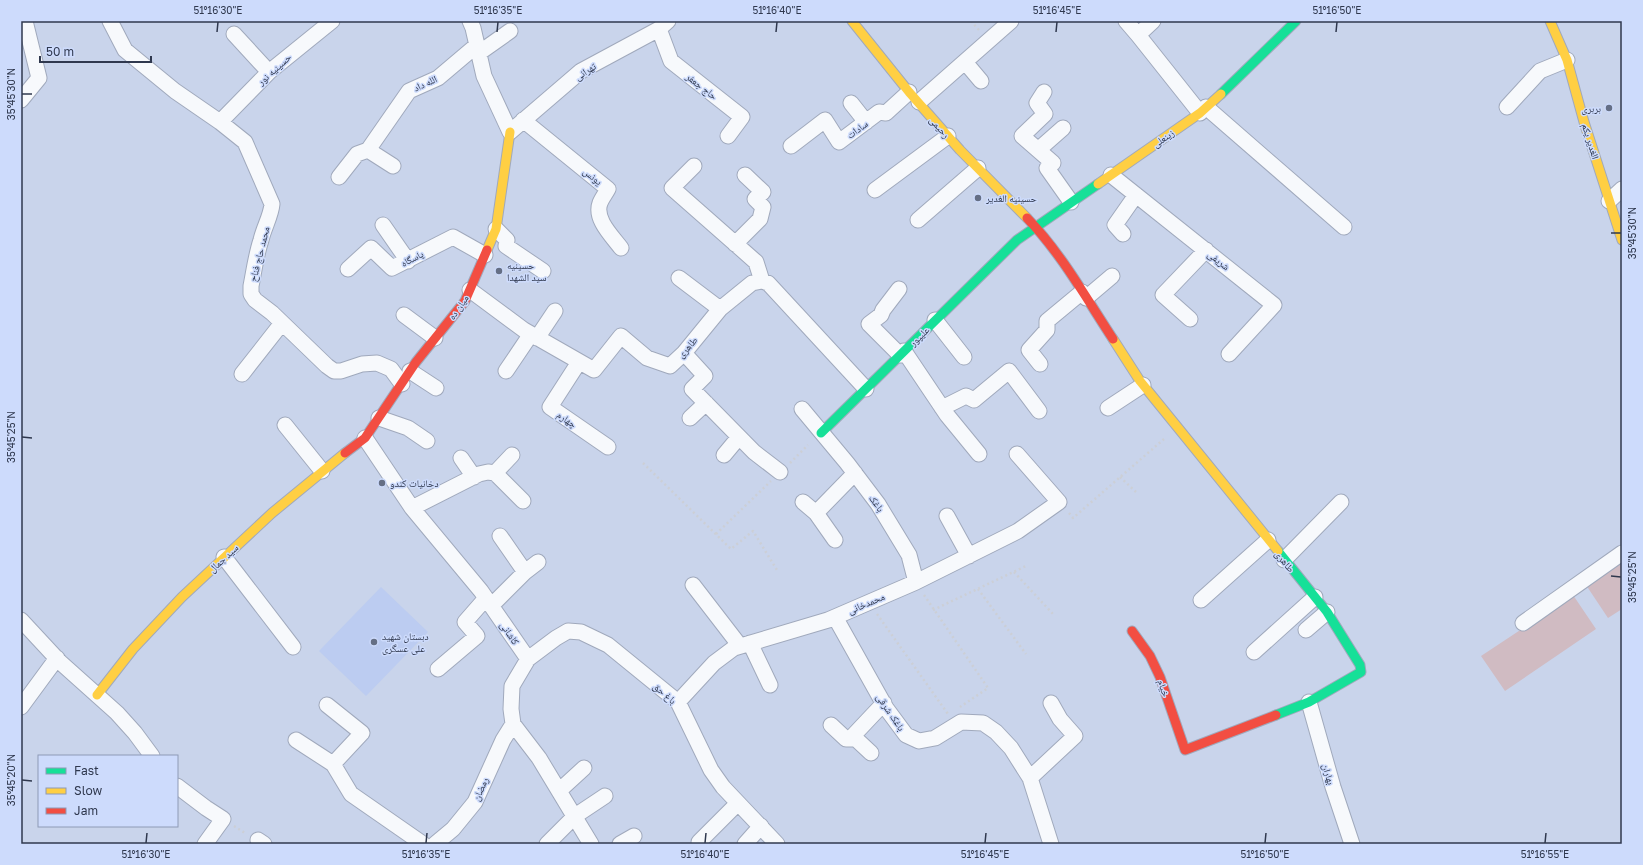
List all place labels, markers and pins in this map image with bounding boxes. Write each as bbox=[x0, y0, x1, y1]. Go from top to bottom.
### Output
place label: بربری bbox=[1581, 102, 1601, 115]
marker: بربری bbox=[1604, 103, 1614, 113]
place label: حسینیه الغدیر bbox=[985, 192, 1038, 204]
marker: حسینیه الغدیر bbox=[973, 193, 983, 203]
place label: حسینیه سید الشهدا bbox=[507, 259, 547, 283]
marker: حسینیه سید الشهدا bbox=[494, 266, 504, 276]
place label: دخانیات کندو bbox=[390, 477, 439, 489]
marker: دخانیات کندو bbox=[377, 478, 387, 488]
place label: دبستان شهید علی عسگری bbox=[382, 630, 429, 655]
marker: دبستان شهید علی عسگری bbox=[369, 637, 379, 647]

